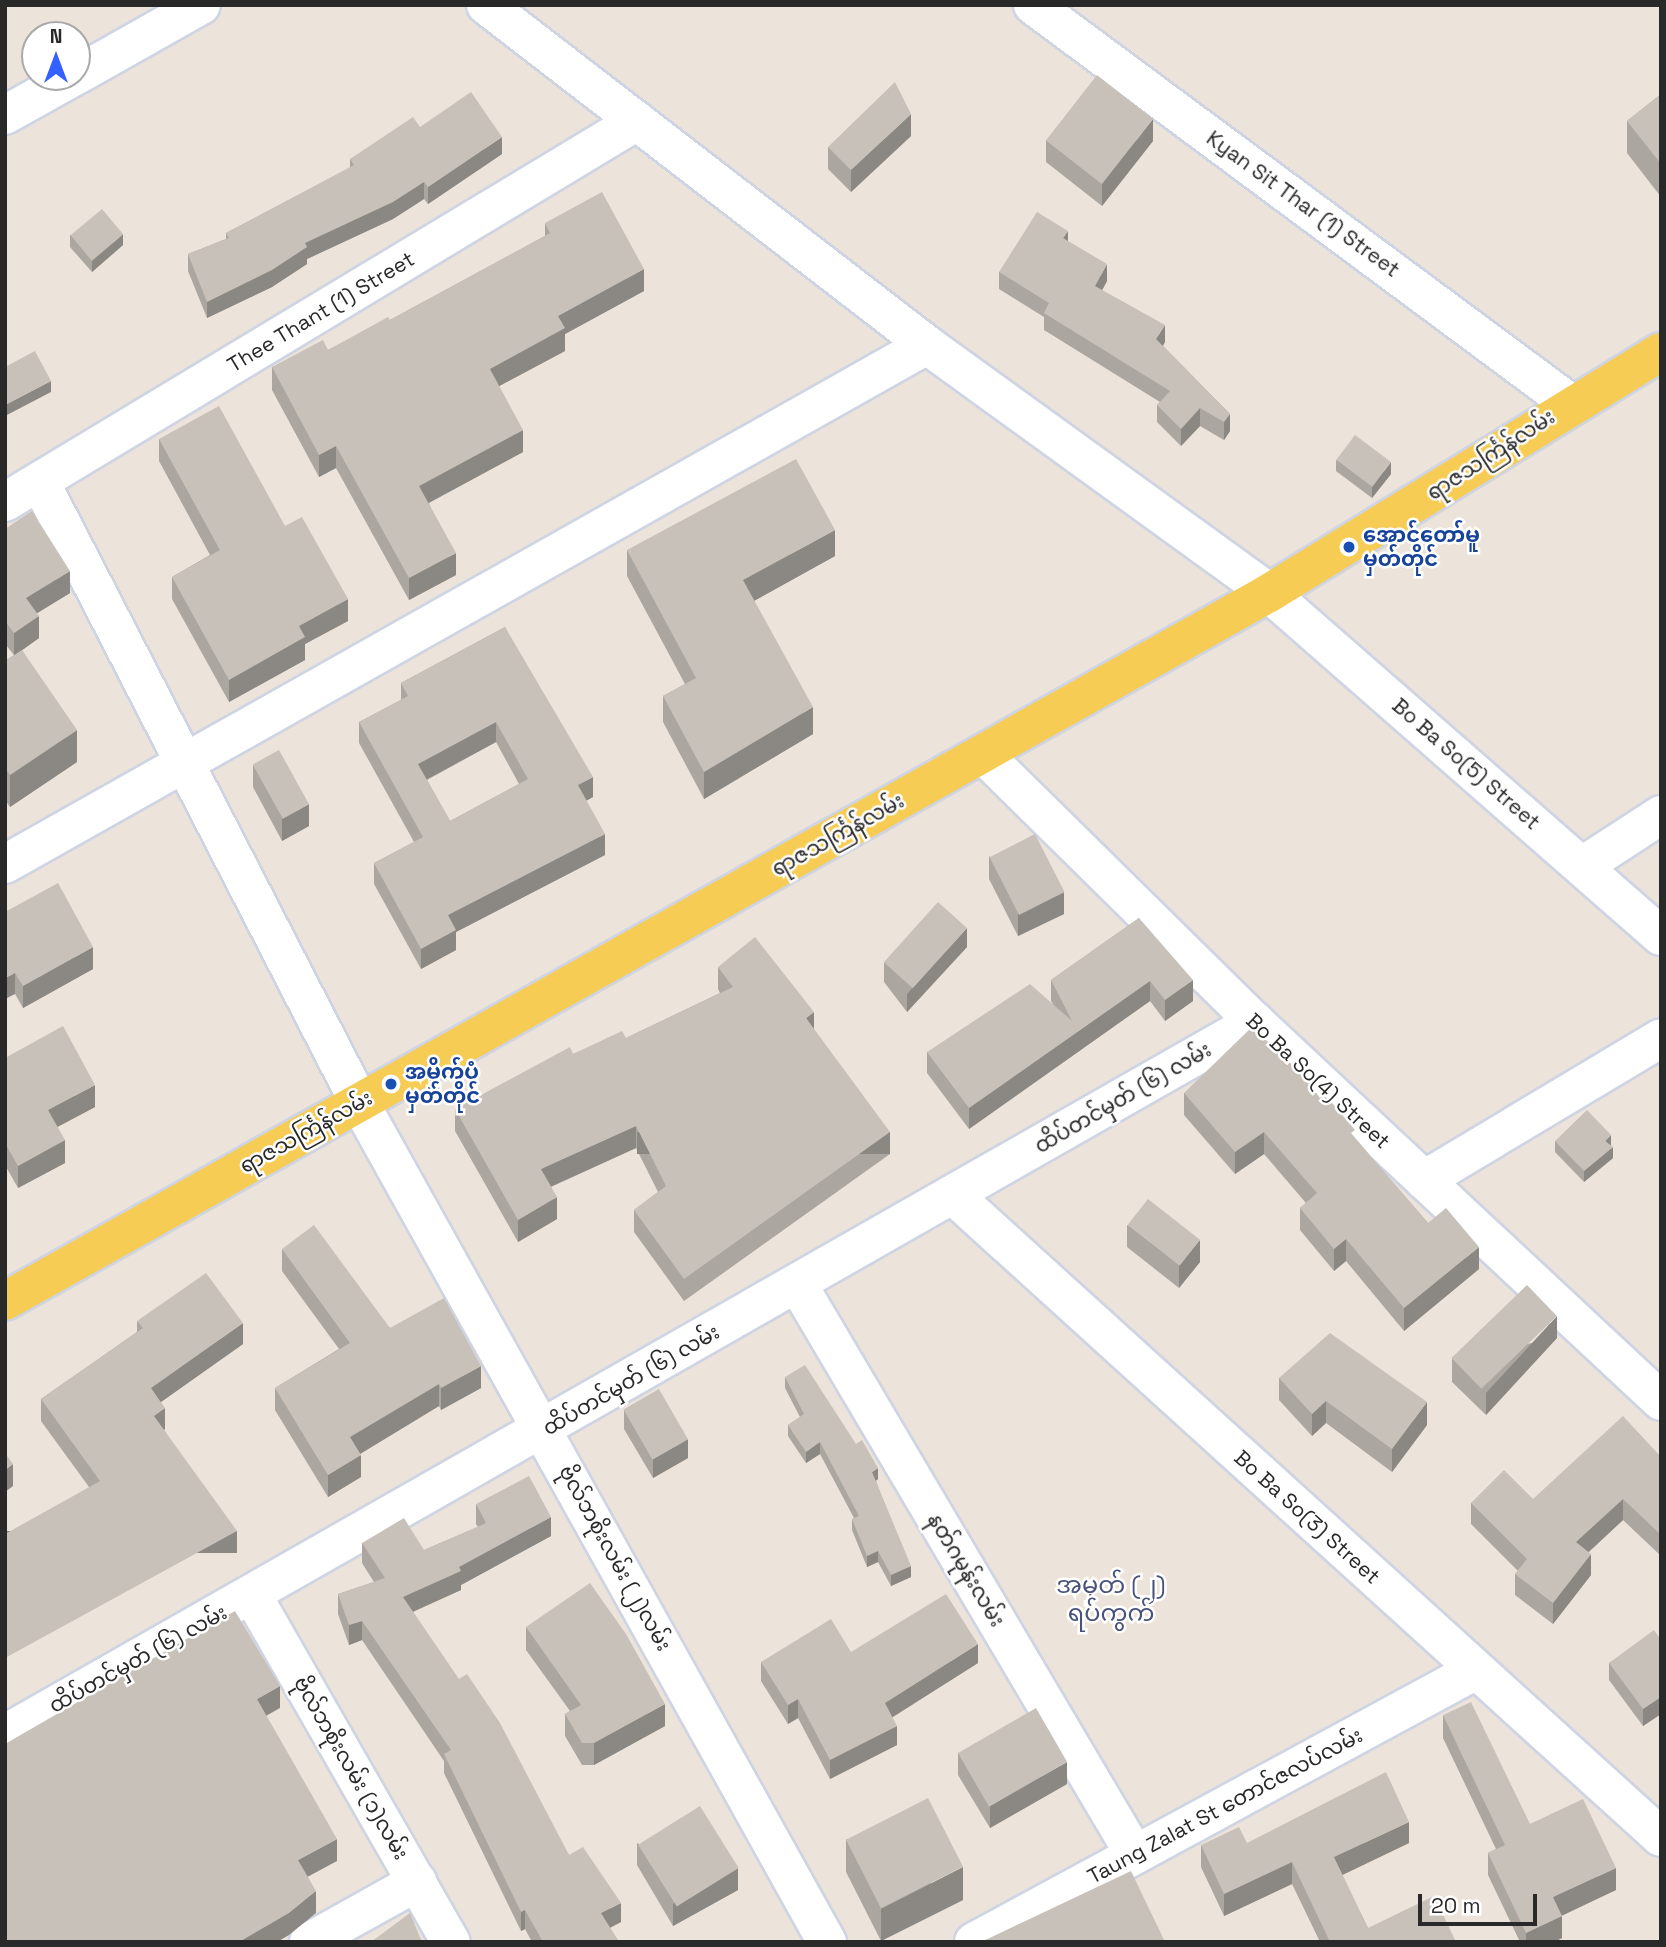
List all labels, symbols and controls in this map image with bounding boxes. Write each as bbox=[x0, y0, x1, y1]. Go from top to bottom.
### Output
north arrow bbox=[21, 21, 91, 91]
text: N bbox=[50, 24, 62, 49]
street label: Kyan Sit Thar (1) Street bbox=[1201, 125, 1405, 283]
street label: Thee Thant (1) Street bbox=[223, 246, 419, 378]
street label: ရာဇသင်္ကြန်လမ်း bbox=[1422, 404, 1560, 506]
place label: အောင်တော်မူ မှတ်တိုင် bbox=[1363, 522, 1480, 572]
marker: အောင်တော်မူ မှတ်တိုင် bbox=[1341, 539, 1357, 555]
street label: Bo Ba So(5) Street bbox=[1387, 693, 1545, 835]
street label: ရာဇသင်္ကြန်လမ်း bbox=[767, 788, 909, 882]
street label: Bo Ba So(4) Street bbox=[1241, 1008, 1395, 1154]
street label: ထိပ်တင်မှတ် (၆) လမ်း bbox=[1030, 1037, 1216, 1159]
place label: အမှိုက်ပုံ မှတ်တိုင် bbox=[405, 1059, 480, 1109]
marker: အမှိုက်ပုံ မှတ်တိုင် bbox=[383, 1076, 399, 1092]
street label: ရာဇသင်္ကြန်လမ်း bbox=[235, 1085, 377, 1179]
street label: ထိပ်တင်မှတ် (၆) လမ်း bbox=[538, 1319, 724, 1441]
street label: Bo Ba So(3) Street bbox=[1229, 1445, 1385, 1589]
street label: ဗိုလ်ဘစိုးလမ်း (၂)လမ်း bbox=[553, 1461, 677, 1655]
street label: နတ်ဂမုန်းလမ်း bbox=[922, 1509, 1010, 1631]
district label: အမှတ် (၂) ရပ်ကွက် bbox=[1056, 1571, 1166, 1627]
street label: ထိပ်တင်မှတ် (၆) လမ်း bbox=[45, 1600, 231, 1718]
street label: ဗိုလ်ဘစိုးလမ်း (၁)လမ်း bbox=[288, 1672, 414, 1864]
street label: Taung Zalat St တောင်ဇလပ်လမ်း bbox=[1083, 1723, 1367, 1889]
scale bar bbox=[1421, 1881, 1540, 1925]
text: 20 m bbox=[1431, 1892, 1481, 1919]

